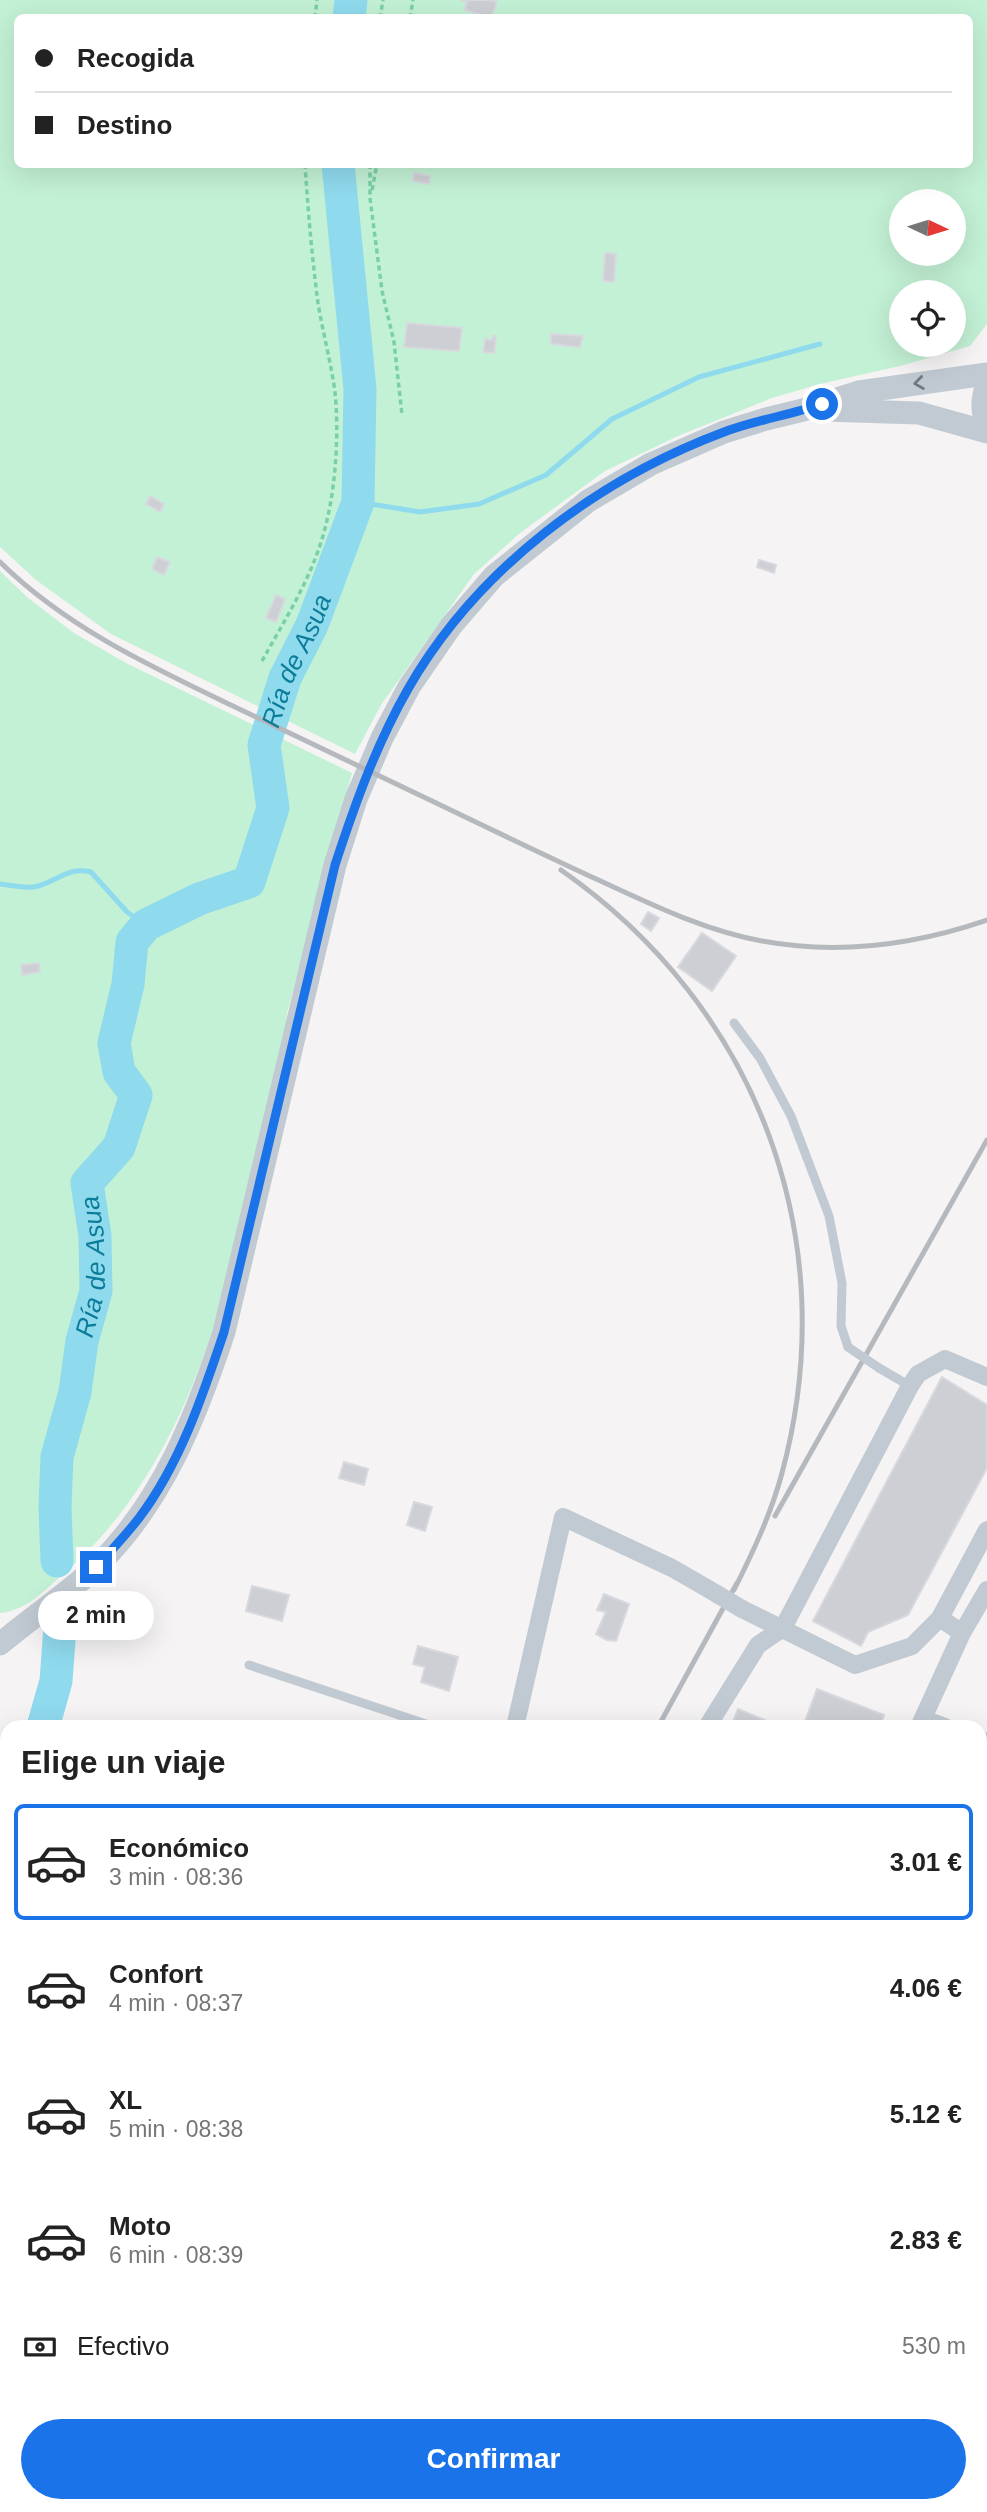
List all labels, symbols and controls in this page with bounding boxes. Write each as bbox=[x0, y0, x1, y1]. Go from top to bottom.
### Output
text: Recogida bbox=[77, 43, 194, 73]
text: Destino bbox=[77, 110, 172, 140]
north arrow bbox=[889, 189, 966, 266]
map controls bbox=[889, 189, 966, 357]
button: locate bbox=[889, 280, 966, 357]
one-way arrow bbox=[913, 375, 925, 390]
route start bbox=[806, 388, 838, 420]
water label: Ría de Asua bbox=[255, 590, 337, 731]
water label: Ría de Asua bbox=[69, 1194, 111, 1340]
route end bbox=[80, 1551, 112, 1583]
callout: 2 min bbox=[38, 1592, 154, 1640]
text: 2 min bbox=[66, 1602, 126, 1628]
text: Elige un viaje bbox=[21, 1744, 226, 1780]
icon: car bbox=[25, 1831, 88, 1894]
text: Económico bbox=[109, 1833, 249, 1863]
text: 3.01 € bbox=[890, 1847, 962, 1877]
text: 3 min · 08:36 bbox=[109, 1864, 243, 1890]
icon: car bbox=[25, 1957, 88, 2020]
text: Confort bbox=[109, 1959, 203, 1989]
text: 4.06 € bbox=[890, 1973, 962, 2003]
text: 4 min · 08:37 bbox=[109, 1990, 243, 2016]
icon: car bbox=[25, 2083, 88, 2146]
text: XL bbox=[109, 2085, 142, 2115]
text: 5.12 € bbox=[890, 2099, 962, 2129]
text: 5 min · 08:38 bbox=[109, 2116, 243, 2142]
icon: car bbox=[25, 2209, 88, 2272]
text: Moto bbox=[109, 2211, 171, 2241]
text: 2.83 € bbox=[890, 2225, 962, 2255]
text: 6 min · 08:39 bbox=[109, 2242, 243, 2268]
icon: cash bbox=[21, 2328, 59, 2366]
text: Efectivo bbox=[77, 2331, 170, 2361]
text: 530 m bbox=[902, 2333, 966, 2359]
button: Confirmar bbox=[21, 2419, 966, 2499]

